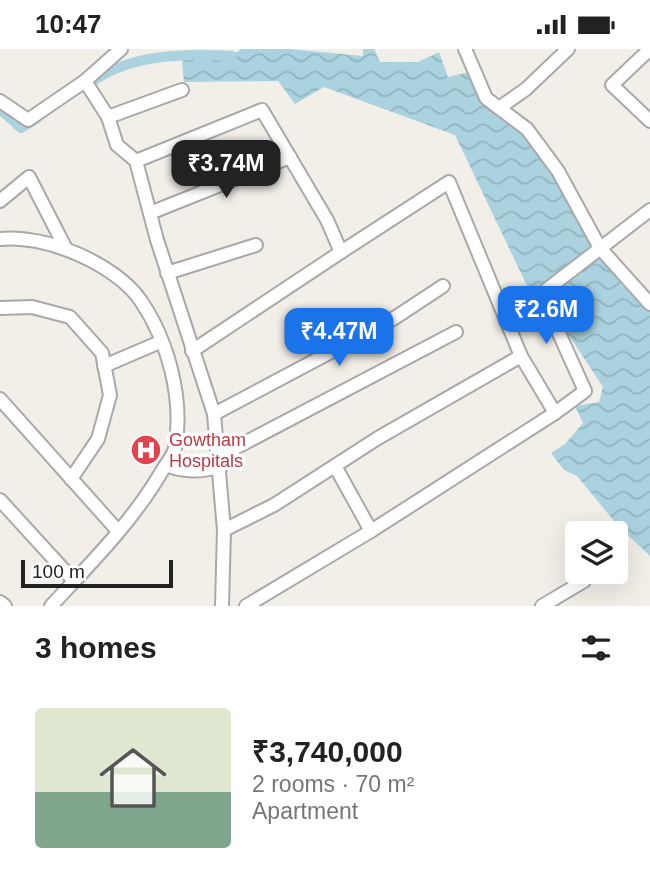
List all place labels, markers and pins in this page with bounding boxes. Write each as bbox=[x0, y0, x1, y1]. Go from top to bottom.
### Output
pin: ₹3.74M bbox=[169, 141, 283, 200]
pin: ₹2.6M bbox=[497, 287, 595, 346]
pin: ₹4.47M bbox=[282, 309, 396, 368]
place label: Gowtham Hospitals bbox=[169, 430, 246, 471]
hospital icon: Gowtham Hospitals bbox=[129, 433, 163, 467]

